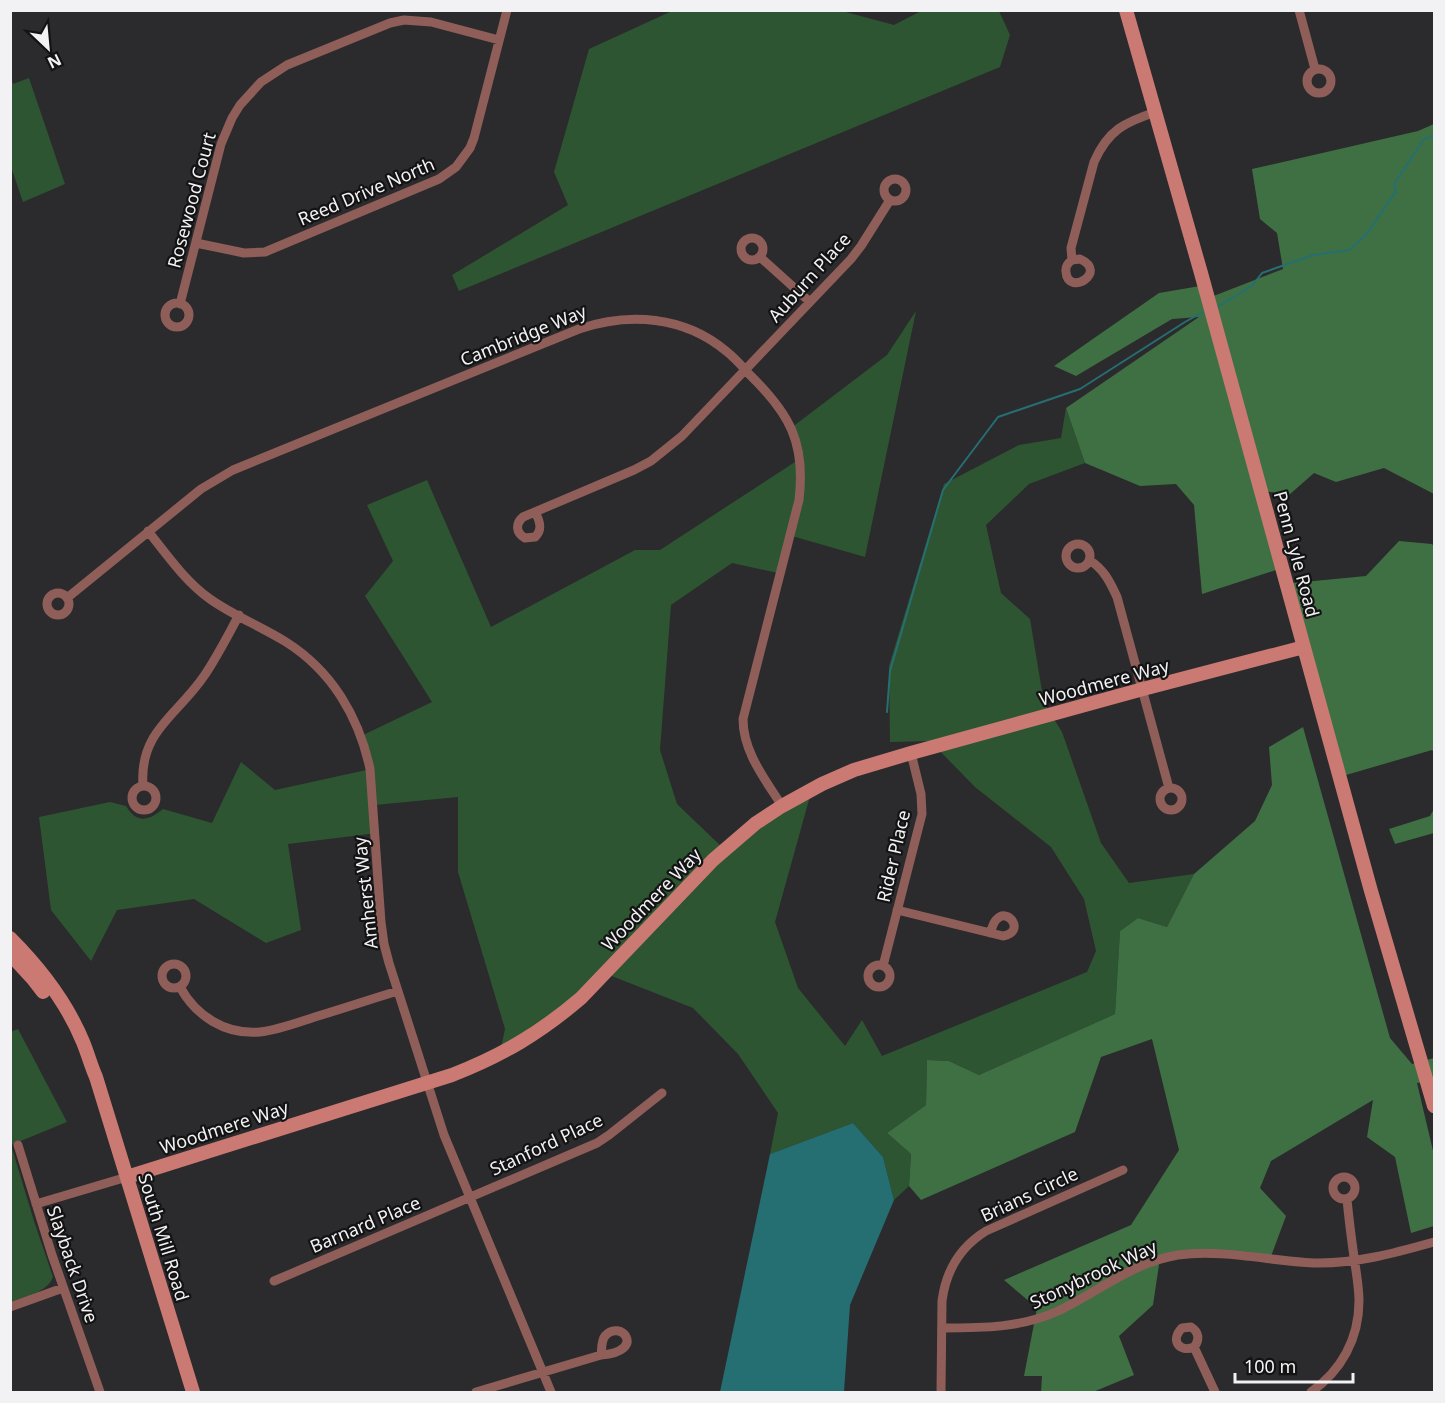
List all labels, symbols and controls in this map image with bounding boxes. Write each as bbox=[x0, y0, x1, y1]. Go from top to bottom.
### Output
north arrow bbox=[18, 18, 78, 78]
text: N bbox=[44, 49, 65, 74]
street label: Rosewood Court bbox=[161, 129, 221, 270]
street label: Reed Drive North bbox=[294, 151, 438, 231]
street label: Auburn Place bbox=[762, 227, 856, 327]
street label: Cambridge Way bbox=[456, 298, 590, 371]
street label: Penn Lyle Road bbox=[1269, 488, 1325, 620]
street label: Woodmere Way bbox=[1036, 653, 1173, 711]
street label: Rider Place bbox=[871, 808, 915, 904]
street label: Amherst Way bbox=[347, 835, 383, 950]
street label: Woodmere Way bbox=[596, 842, 707, 955]
street label: Woodmere Way bbox=[157, 1095, 292, 1159]
street label: Stanford Place bbox=[486, 1107, 606, 1181]
street label: Brians Circle bbox=[976, 1161, 1082, 1227]
street label: South Mill Road bbox=[133, 1170, 195, 1304]
street label: Barnard Place bbox=[306, 1190, 424, 1258]
street label: Slayback Drive bbox=[42, 1202, 104, 1326]
street label: Stonybrook Way bbox=[1026, 1234, 1161, 1314]
scale bar bbox=[1235, 1346, 1354, 1384]
text: 100 m bbox=[1244, 1354, 1296, 1378]

